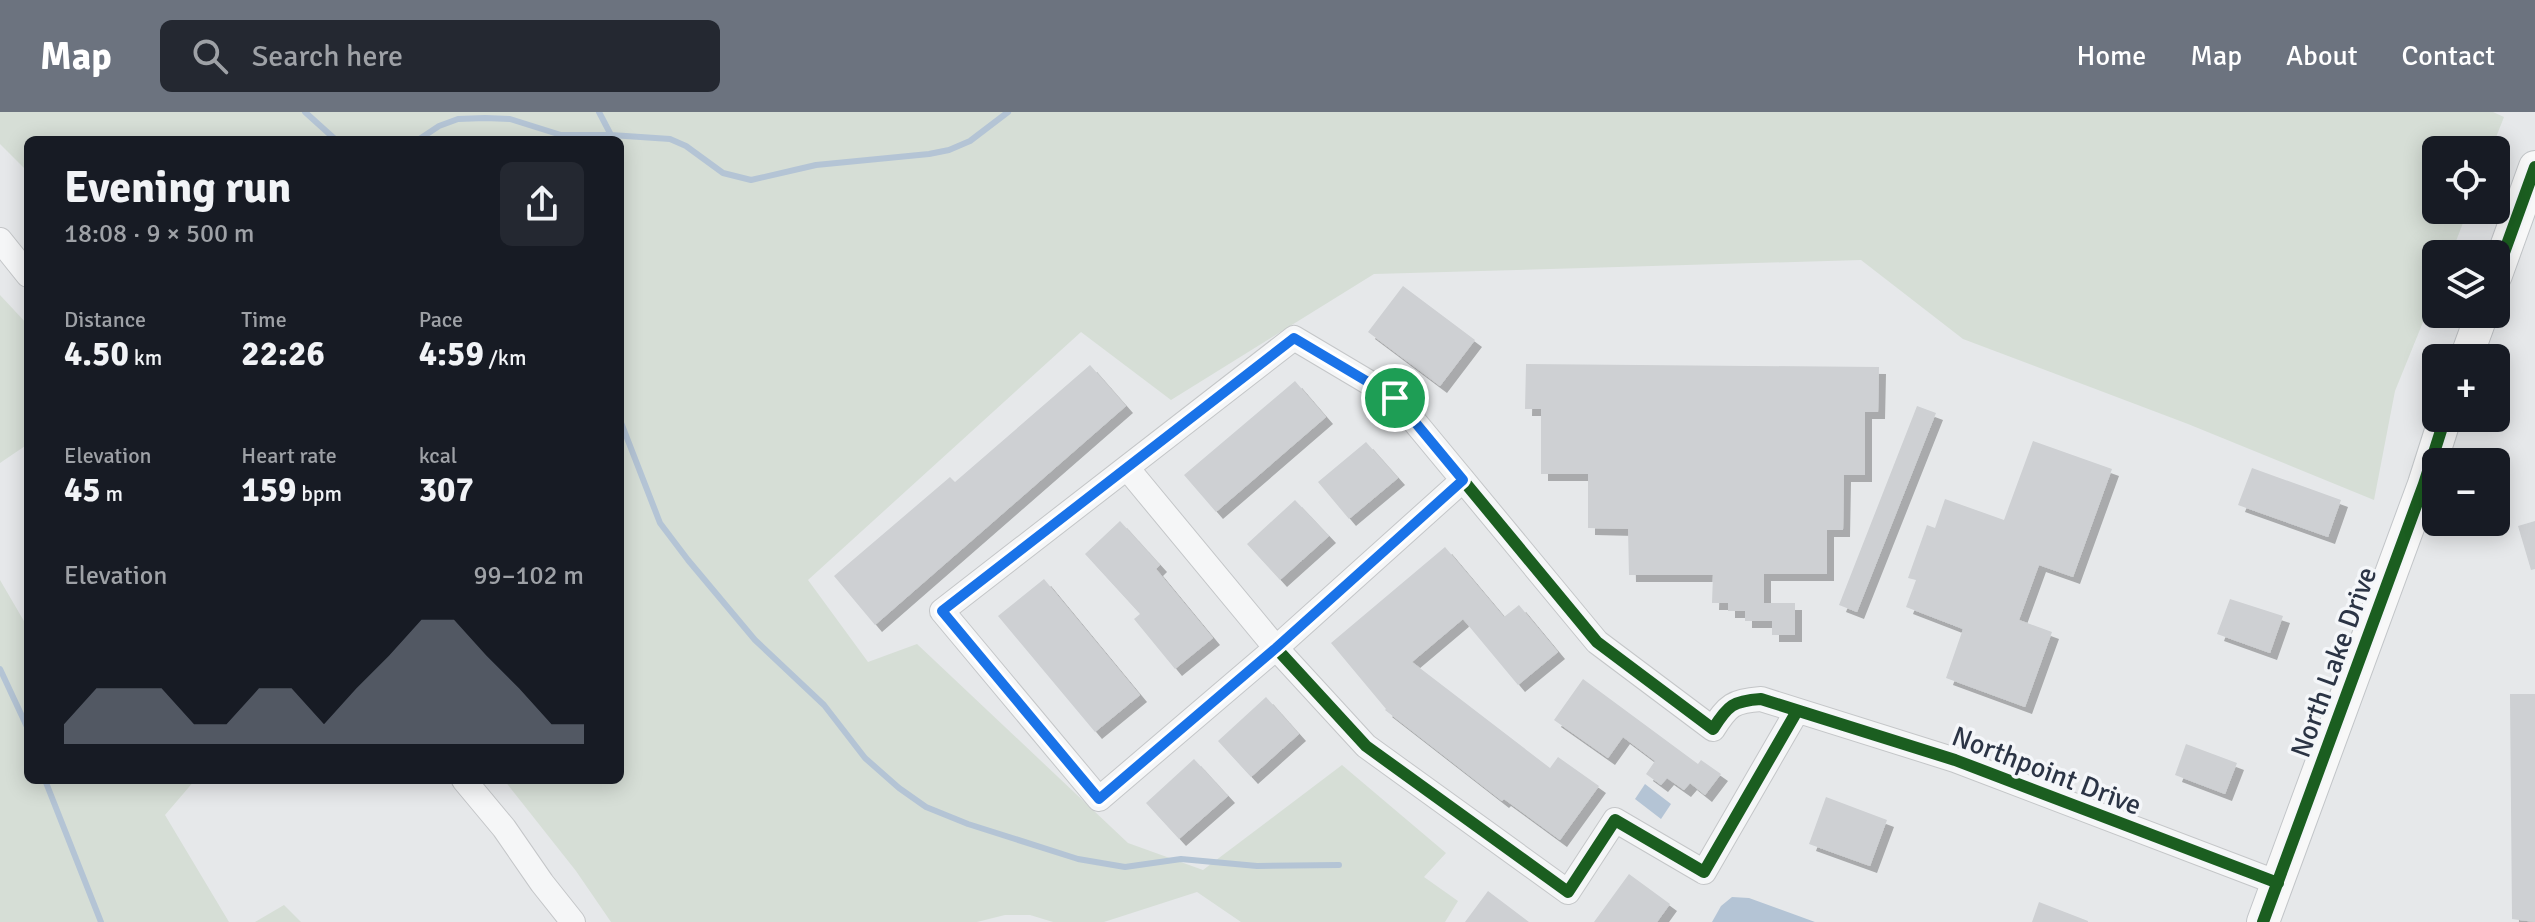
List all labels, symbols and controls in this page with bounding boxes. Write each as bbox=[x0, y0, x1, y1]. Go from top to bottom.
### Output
search box bbox=[160, 20, 720, 92]
text: Map bbox=[40, 33, 112, 80]
icon: search bbox=[188, 34, 232, 78]
text: Search here bbox=[252, 38, 403, 75]
text: Home bbox=[2077, 39, 2146, 73]
text: Map bbox=[2190, 39, 2242, 73]
text: About bbox=[2286, 39, 2358, 73]
text: Contact bbox=[2402, 39, 2495, 73]
map controls bbox=[2422, 136, 2510, 536]
button: locate bbox=[2422, 136, 2510, 224]
text: Evening run bbox=[64, 161, 291, 215]
button: share bbox=[500, 162, 584, 246]
text: 18:08 · 9 × 500 m bbox=[64, 218, 255, 250]
button: layers bbox=[2422, 240, 2510, 328]
text: Distance bbox=[64, 306, 146, 333]
text: Time bbox=[241, 306, 287, 333]
text: Pace bbox=[419, 306, 463, 333]
text: 4.50 bbox=[64, 333, 129, 375]
text: 22:26 bbox=[241, 333, 325, 375]
text: 4:59 bbox=[419, 333, 484, 375]
text: km bbox=[129, 344, 162, 371]
text: /km bbox=[484, 344, 526, 371]
button: + bbox=[2422, 344, 2510, 432]
pin bbox=[1361, 364, 1429, 432]
icon: arrive bbox=[1373, 376, 1417, 420]
text: Elevation bbox=[64, 442, 152, 469]
text: Heart rate bbox=[241, 442, 337, 469]
text: kcal bbox=[419, 442, 457, 469]
button: − bbox=[2422, 448, 2510, 536]
text: 45 bbox=[64, 469, 101, 511]
text: 159 bbox=[241, 469, 296, 511]
text: 307 bbox=[419, 469, 474, 511]
text: m bbox=[101, 480, 123, 507]
text: bpm bbox=[296, 480, 342, 507]
text: Elevation bbox=[64, 560, 168, 592]
text: 99–102 m bbox=[474, 560, 584, 592]
street label: North Lake Drive bbox=[2284, 562, 2384, 762]
street label: Northpoint Drive bbox=[1947, 719, 2146, 823]

